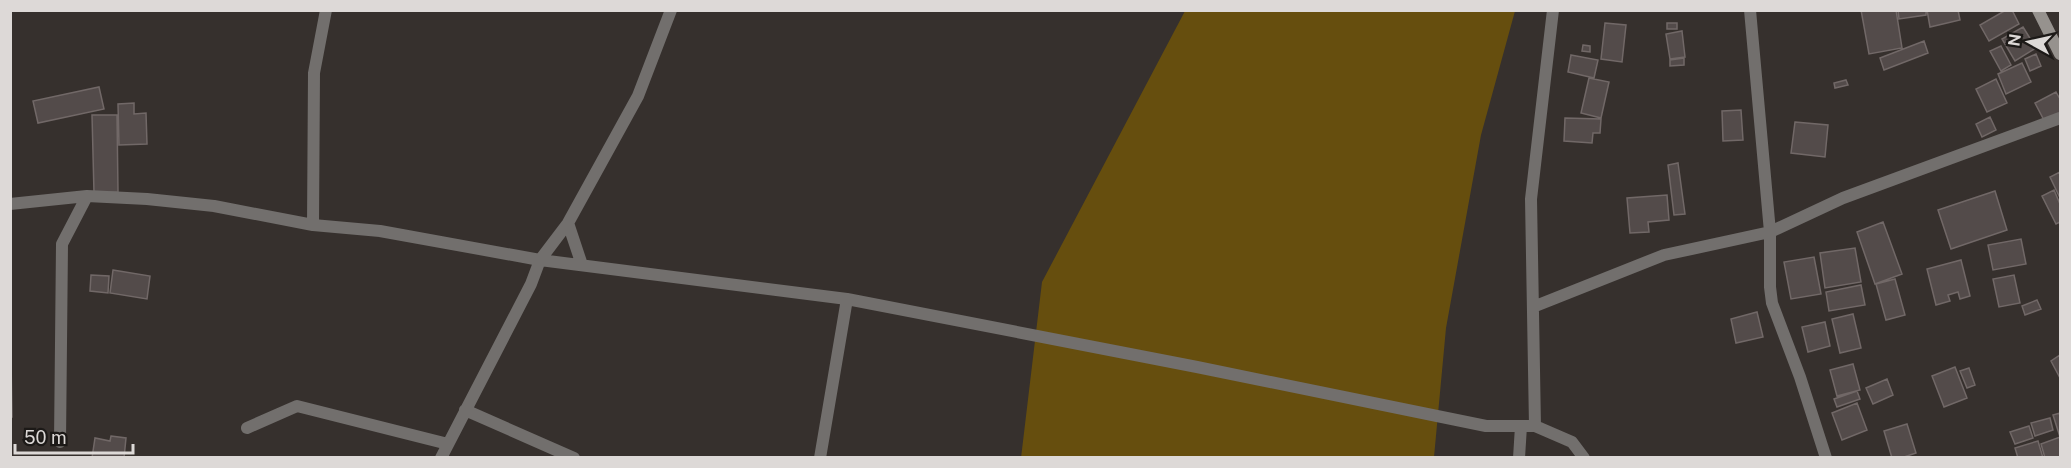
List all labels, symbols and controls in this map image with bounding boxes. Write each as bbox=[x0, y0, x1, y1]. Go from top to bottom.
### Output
north arrow bbox=[1999, 12, 2059, 72]
text: N bbox=[2004, 32, 2025, 48]
scale bar bbox=[15, 417, 134, 455]
text: 50 m bbox=[24, 427, 67, 448]

